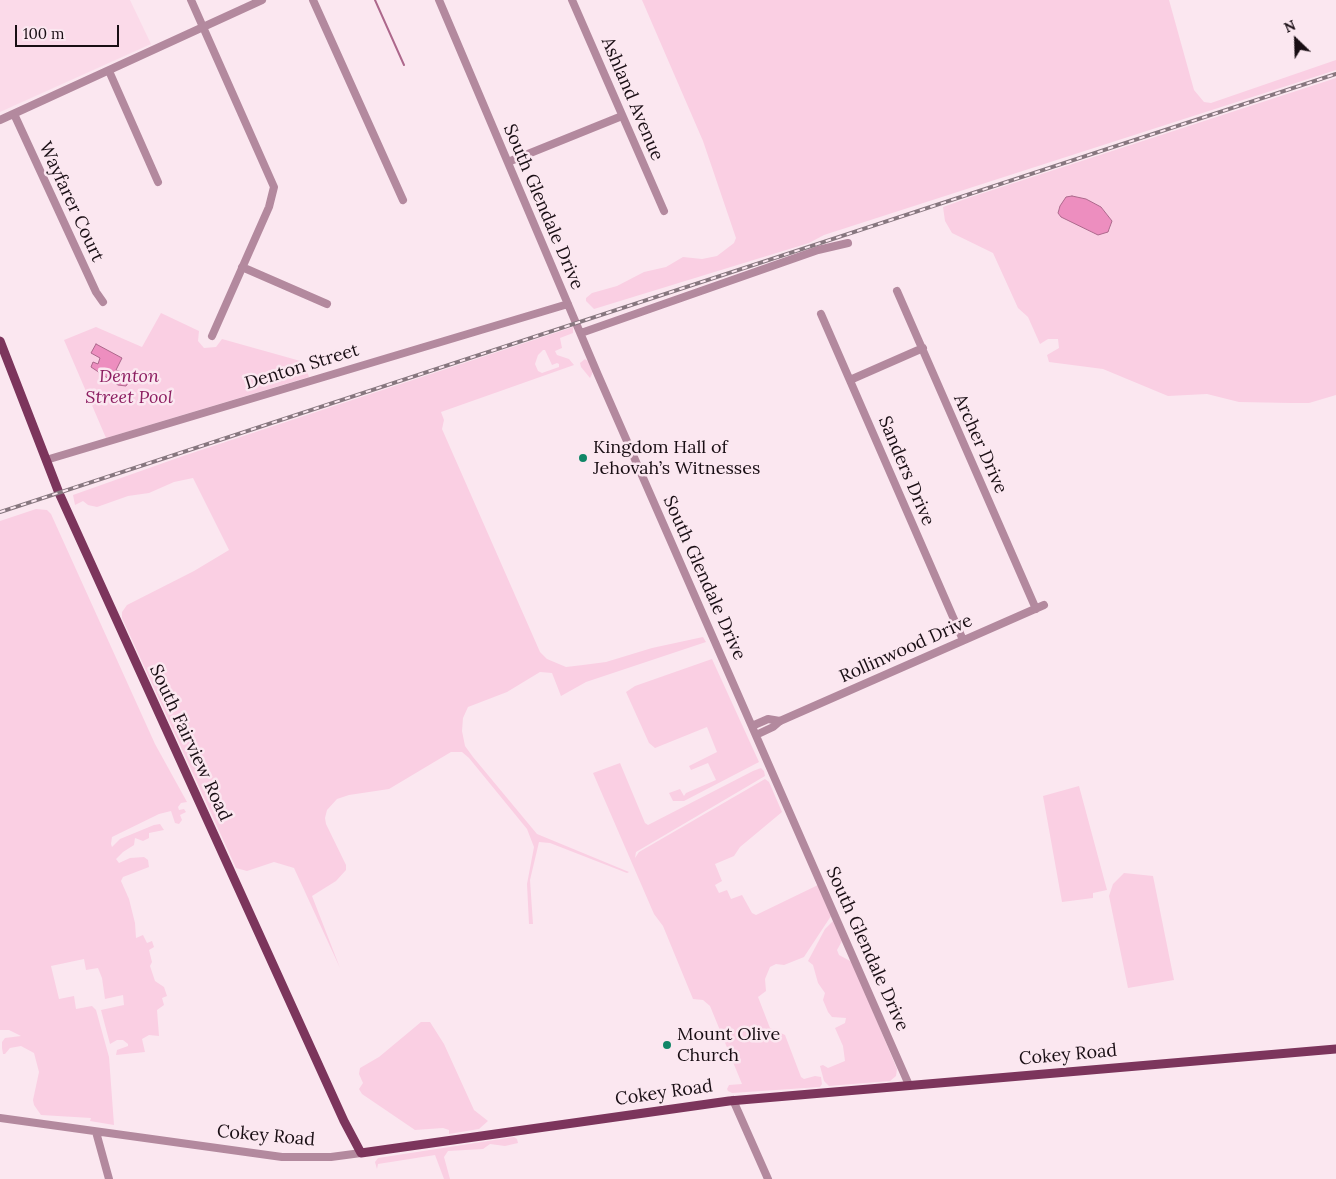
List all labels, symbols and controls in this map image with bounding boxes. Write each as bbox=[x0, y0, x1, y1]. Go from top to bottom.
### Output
scale bar bbox=[18, 15, 121, 47]
north arrow bbox=[1271, 15, 1321, 65]
text: N bbox=[1281, 16, 1298, 37]
text: 100 m bbox=[23, 24, 64, 43]
street label: Ashland Avenue bbox=[596, 34, 668, 164]
street label: South Glendale Drive bbox=[498, 121, 588, 293]
street label: Wayfarer Court bbox=[34, 139, 108, 265]
street label: Denton Street bbox=[242, 339, 362, 395]
park label: Denton Street Pool bbox=[85, 366, 173, 408]
street label: Archer Drive bbox=[948, 391, 1012, 497]
street label: Sanders Drive bbox=[873, 413, 939, 529]
place label: Kingdom Hall of Jehovah’s Witnesses bbox=[593, 437, 760, 479]
marker: Kingdom Hall of Jehovah’s Witnesses bbox=[577, 452, 589, 464]
street label: South Glendale Drive bbox=[658, 492, 750, 664]
street label: Rollinwood Drive bbox=[836, 610, 976, 688]
street label: South Fairview Road bbox=[144, 661, 236, 825]
street label: South Glendale Drive bbox=[821, 863, 913, 1035]
place label: Mount Olive Church bbox=[677, 1024, 780, 1066]
marker: Mount Olive Church bbox=[661, 1039, 673, 1051]
street label: Cokey Road bbox=[1018, 1040, 1118, 1070]
street label: Cokey Road bbox=[614, 1075, 714, 1111]
street label: Cokey Road bbox=[216, 1121, 316, 1151]

